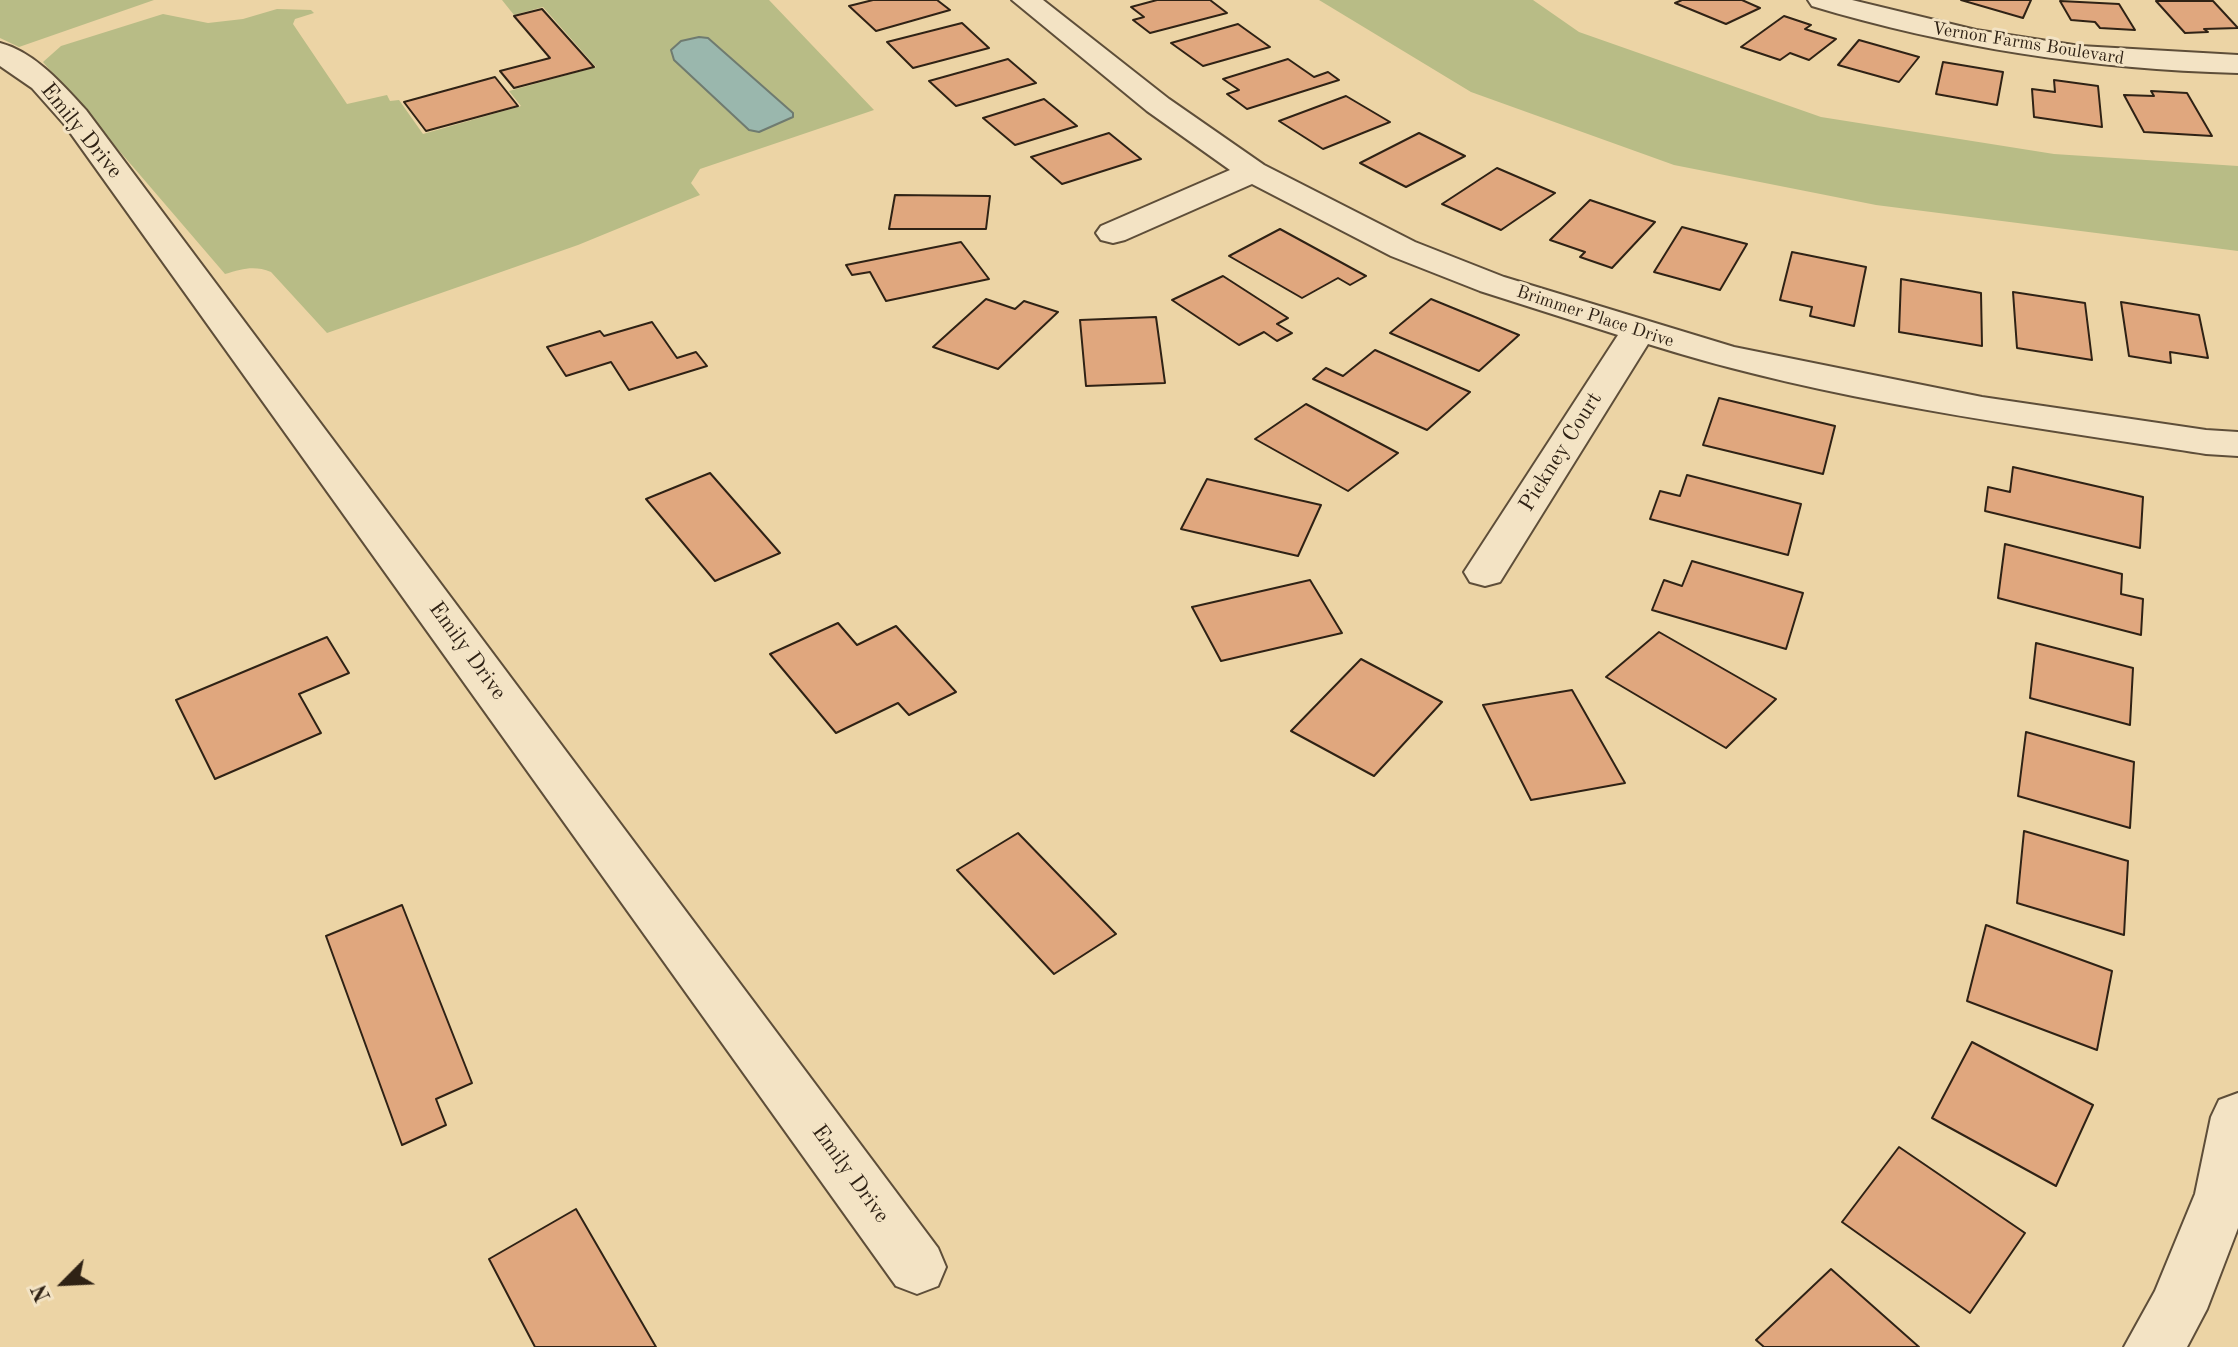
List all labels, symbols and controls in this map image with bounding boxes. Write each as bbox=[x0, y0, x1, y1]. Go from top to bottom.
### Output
street label: Vernon Farms Boulevard bbox=[1930, 18, 2126, 70]
street label: Emily Drive bbox=[34, 78, 128, 184]
street label: Brimmer Place Drive bbox=[1514, 281, 1676, 353]
street label: Pickney Court bbox=[1514, 387, 1608, 517]
street label: Emily Drive bbox=[422, 597, 512, 705]
street label: Emily Drive bbox=[805, 1120, 895, 1228]
north arrow bbox=[24, 1243, 104, 1323]
text: N bbox=[29, 1281, 56, 1305]

